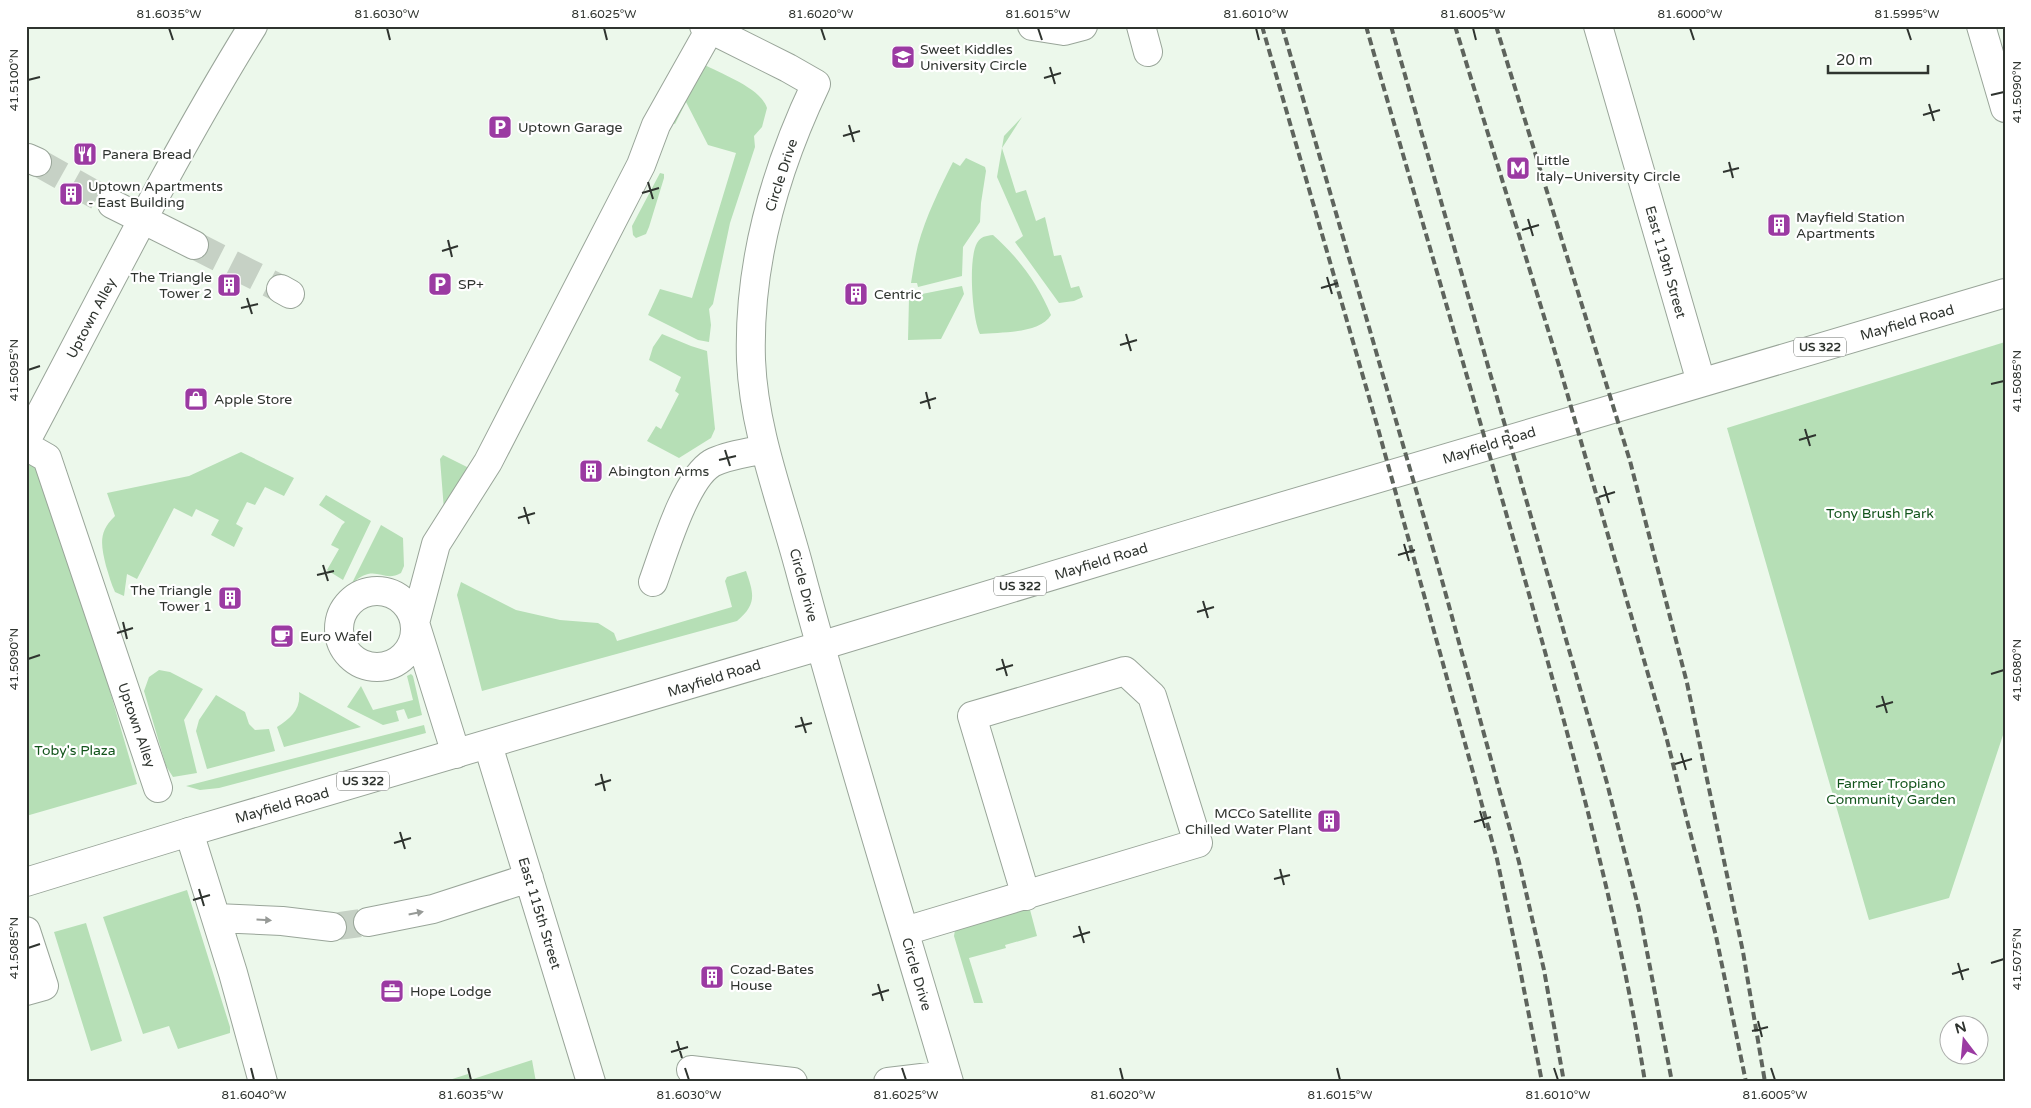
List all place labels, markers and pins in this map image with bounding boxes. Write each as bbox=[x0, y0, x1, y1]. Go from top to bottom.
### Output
place label: Sweet Kiddles University Circle bbox=[920, 41, 1027, 74]
school or university icon: Sweet Kiddles University Circle bbox=[890, 44, 916, 70]
parking icon: Uptown Garage bbox=[487, 114, 513, 140]
place label: Uptown Garage bbox=[518, 119, 623, 136]
restaurant icon: Panera Bread bbox=[72, 141, 98, 167]
place label: Panera Bread bbox=[102, 146, 192, 163]
place label: Little Italy–University Circle bbox=[1536, 152, 1680, 185]
metro station icon: Little Italy–University Circle bbox=[1505, 155, 1531, 181]
place label: Uptown Apartments - East Building bbox=[88, 178, 223, 211]
building icon: Uptown Apartments - East Building bbox=[58, 181, 84, 207]
place label: Mayfield Station Apartments bbox=[1796, 209, 1905, 242]
building icon: Mayfield Station Apartments bbox=[1766, 212, 1792, 238]
place label: The Triangle Tower 2 bbox=[130, 269, 212, 302]
parking icon: SP+ bbox=[427, 271, 453, 297]
building icon: The Triangle Tower 2 bbox=[216, 272, 242, 298]
place label: SP+ bbox=[458, 276, 484, 293]
building icon: Centric bbox=[843, 281, 869, 307]
place label: Centric bbox=[874, 286, 921, 303]
shop icon: Apple Store bbox=[183, 386, 209, 412]
place label: Apple Store bbox=[214, 391, 292, 408]
building icon: Abington Arms bbox=[578, 458, 604, 484]
place label: Abington Arms bbox=[608, 463, 710, 480]
place label: The Triangle Tower 1 bbox=[130, 582, 212, 615]
building icon: The Triangle Tower 1 bbox=[217, 585, 243, 611]
cafe icon: Euro Wafel bbox=[269, 623, 295, 649]
place label: Euro Wafel bbox=[300, 628, 372, 645]
place label: MCCo Satellite Chilled Water Plant bbox=[1185, 805, 1313, 838]
building icon: MCCo Satellite Chilled Water Plant bbox=[1316, 808, 1342, 834]
place label: Cozad-Bates House bbox=[730, 961, 814, 994]
building icon: Cozad-Bates House bbox=[699, 964, 725, 990]
office icon: Hope Lodge bbox=[379, 978, 405, 1004]
place label: Hope Lodge bbox=[410, 983, 492, 1000]

